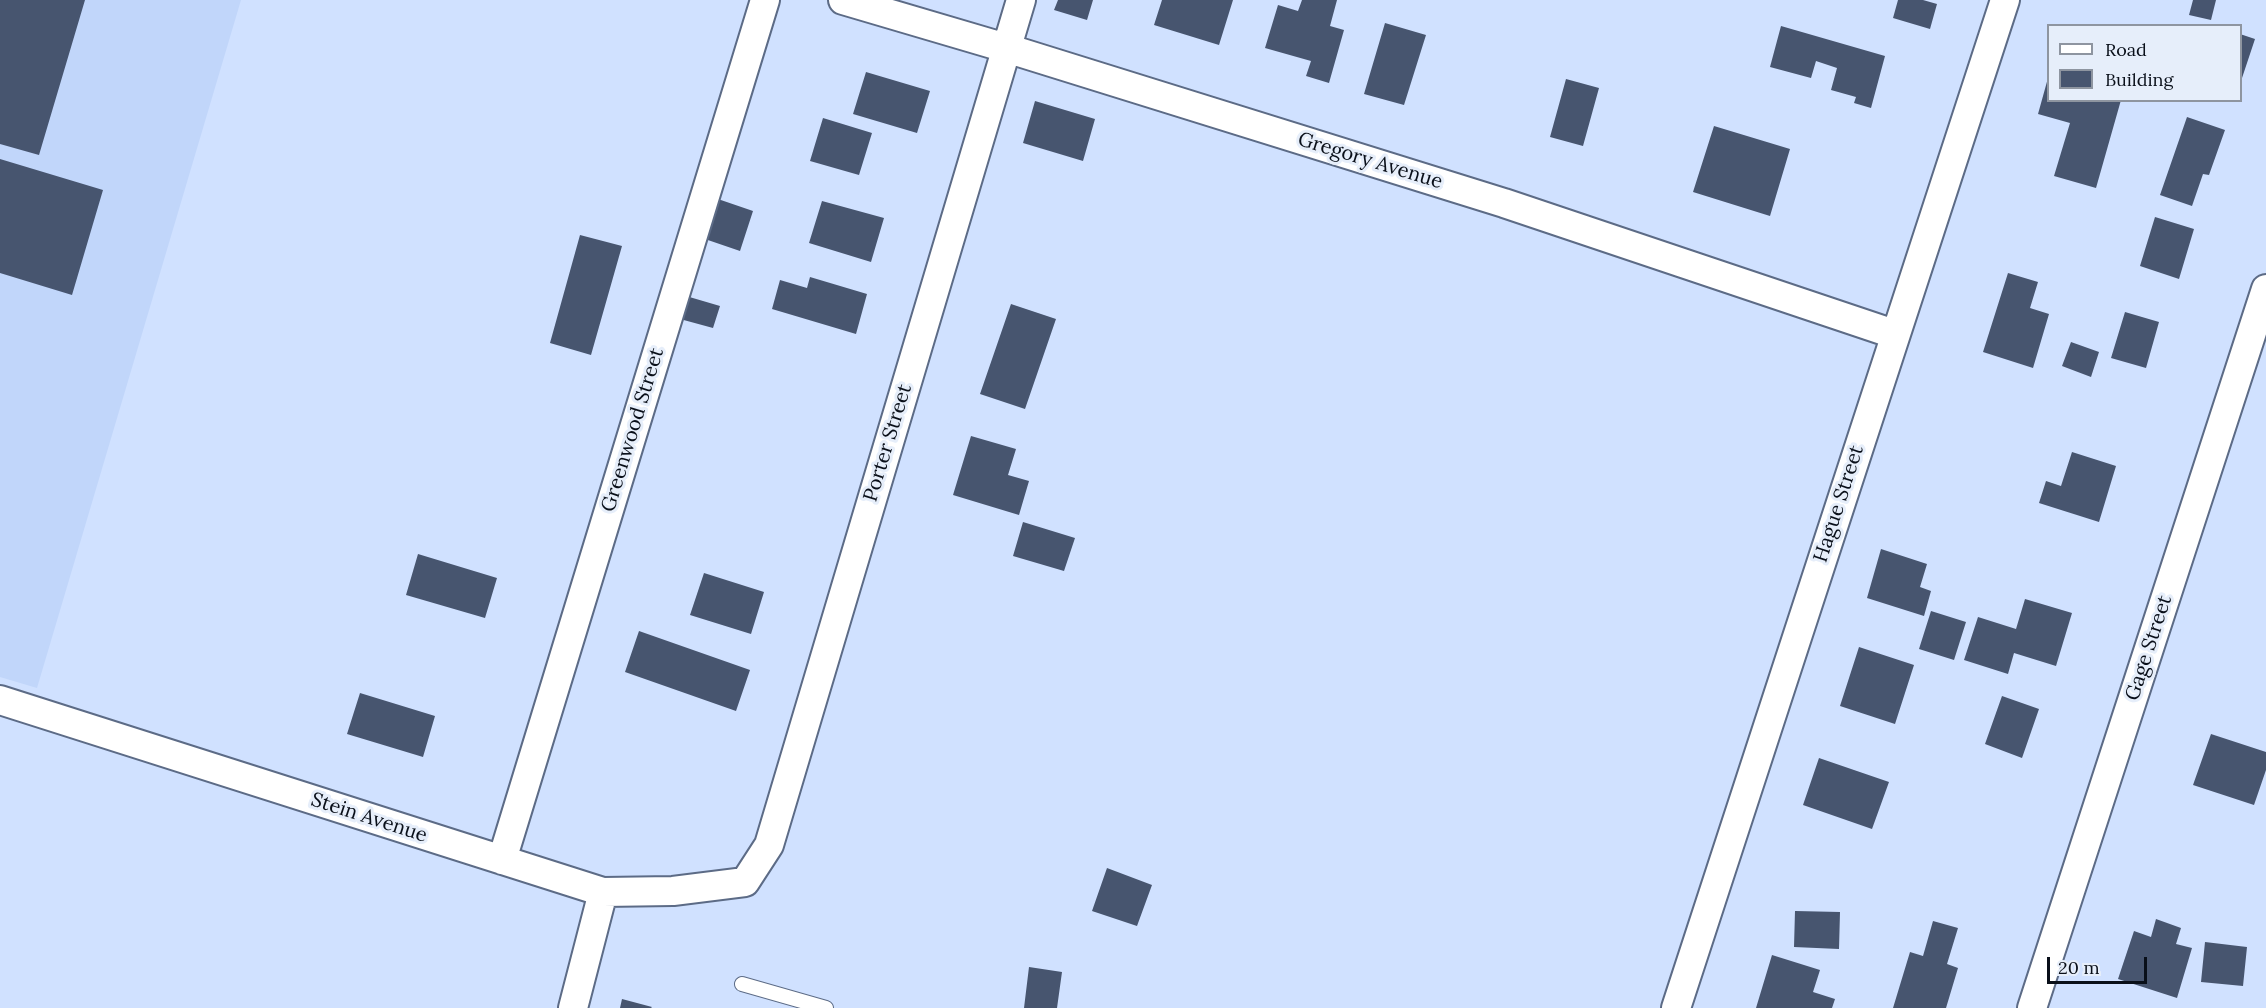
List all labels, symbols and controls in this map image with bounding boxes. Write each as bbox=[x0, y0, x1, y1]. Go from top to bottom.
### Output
legend bbox=[2047, 24, 2242, 102]
text: Road bbox=[2105, 38, 2147, 61]
text: Building bbox=[2105, 68, 2173, 91]
street label: Gregory Avenue bbox=[1295, 128, 1445, 194]
street label: Greenwood Street bbox=[597, 345, 669, 515]
street label: Porter Street bbox=[859, 381, 917, 505]
street label: Hague Street bbox=[1809, 442, 1869, 566]
street label: Gage Street bbox=[2121, 592, 2177, 704]
street label: Stein Avenue bbox=[308, 788, 430, 848]
scale bar bbox=[2050, 945, 2150, 983]
text: 20 m bbox=[2058, 956, 2100, 979]

